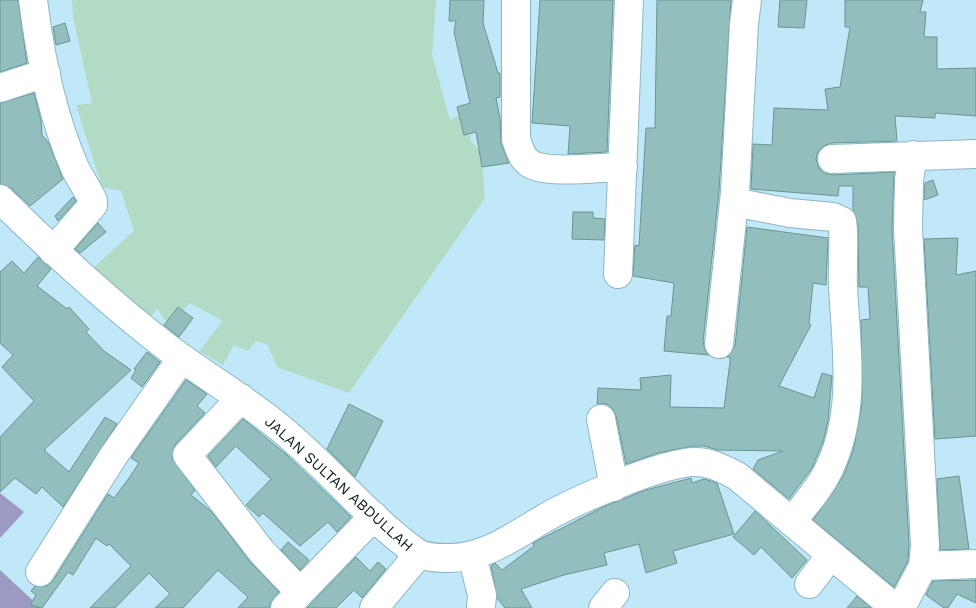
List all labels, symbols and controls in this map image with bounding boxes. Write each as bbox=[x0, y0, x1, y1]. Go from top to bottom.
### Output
street label: JALAN SULTAN ABDULLAH bbox=[261, 413, 417, 555]

